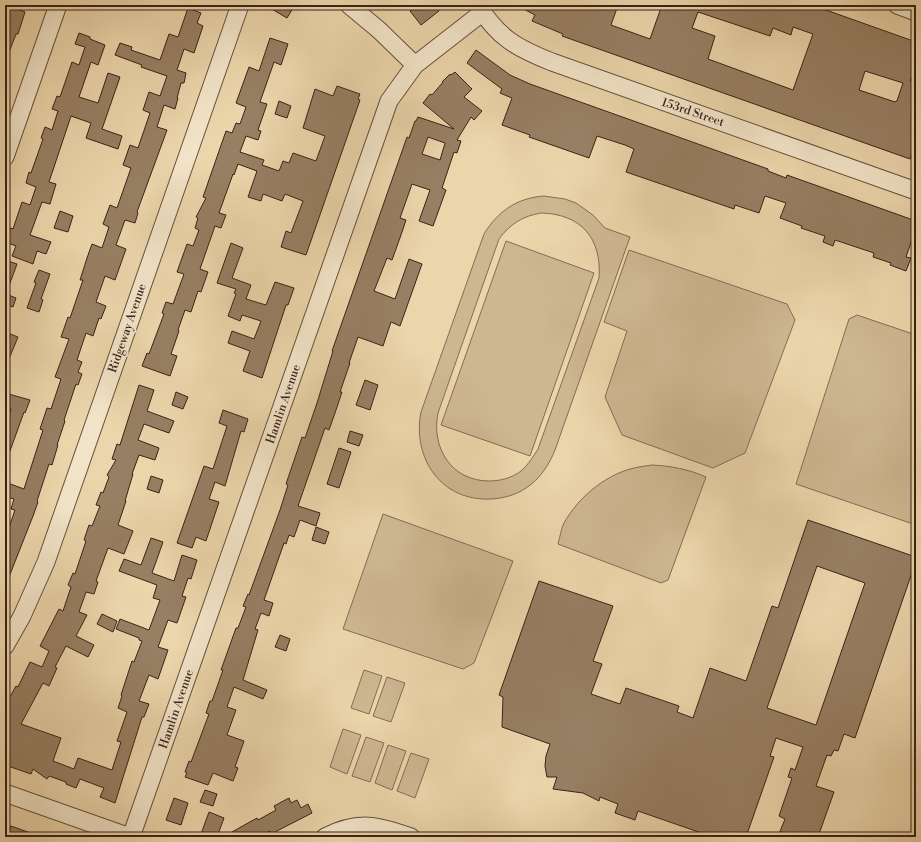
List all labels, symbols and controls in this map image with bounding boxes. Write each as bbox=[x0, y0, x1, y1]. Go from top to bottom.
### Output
street label: 153rd Street bbox=[659, 95, 727, 130]
street label: Ridgeway Avenue bbox=[105, 282, 150, 375]
street label: Hamlin Avenue bbox=[263, 363, 304, 446]
street label: Hamlin Avenue bbox=[156, 668, 197, 751]

